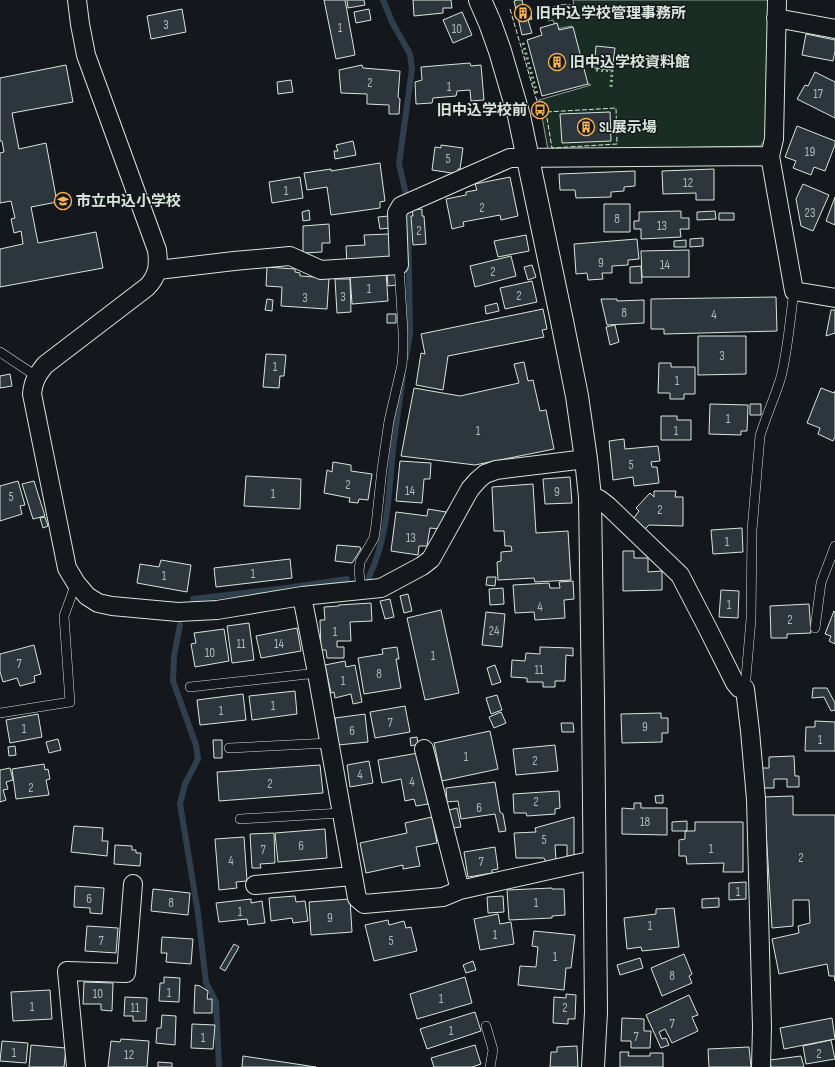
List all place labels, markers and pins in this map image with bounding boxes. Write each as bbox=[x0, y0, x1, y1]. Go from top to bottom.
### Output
building icon: 旧中込学校管理事務所 bbox=[513, 3, 533, 23]
place label: 旧中込学校管理事務所 bbox=[536, 4, 686, 23]
building icon: 旧中込学校資料館 bbox=[547, 52, 567, 72]
place label: 旧中込学校資料館 bbox=[570, 53, 690, 72]
bus stop icon: 旧中込学校前 bbox=[530, 100, 550, 120]
place label: 旧中込学校前 bbox=[437, 101, 527, 120]
building icon: SL展示場 bbox=[576, 117, 596, 137]
place label: SL展示場 bbox=[599, 118, 657, 137]
school or university icon: 市立中込小学校 bbox=[53, 191, 73, 211]
place label: 市立中込小学校 bbox=[76, 192, 181, 211]

